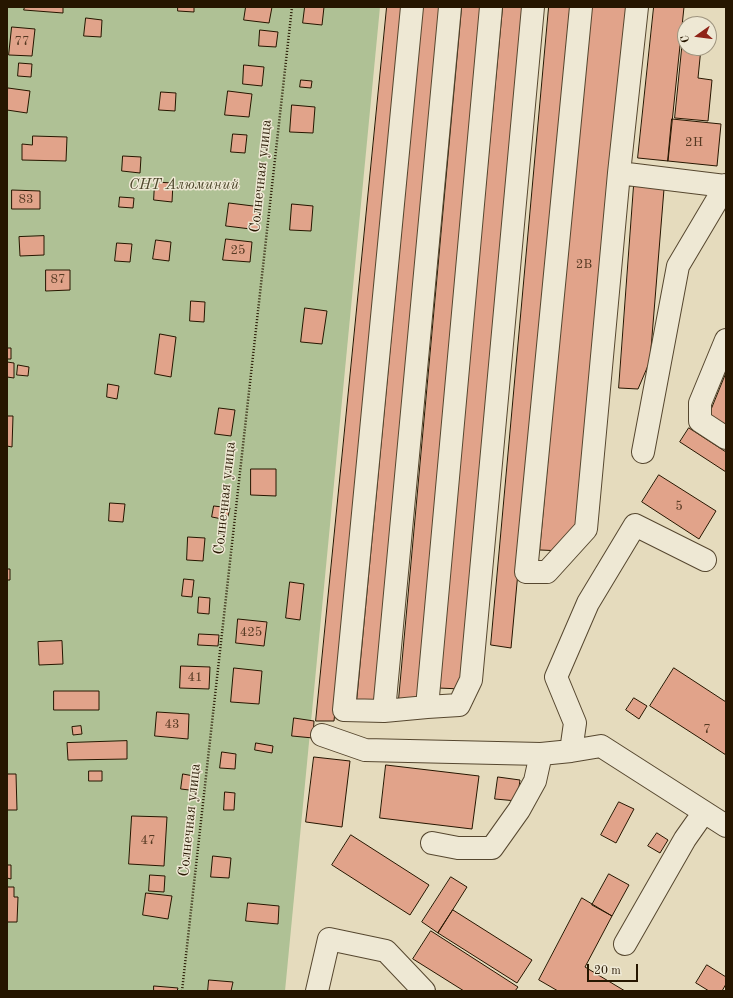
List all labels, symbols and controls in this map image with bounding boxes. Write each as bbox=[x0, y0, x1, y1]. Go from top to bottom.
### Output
north arrow bbox=[677, 16, 717, 56]
house number: 77 bbox=[14, 34, 30, 50]
text: С bbox=[680, 34, 692, 44]
street label: Солнечная улица bbox=[246, 119, 276, 233]
house number: 2Н bbox=[685, 135, 703, 151]
park label: СНТ Алюминий bbox=[129, 176, 239, 194]
house number: 83 bbox=[18, 192, 34, 208]
house number: 25 bbox=[230, 243, 246, 259]
house number: 2В bbox=[576, 257, 592, 273]
house number: 87 bbox=[50, 272, 66, 288]
street label: Солнечная улица bbox=[210, 441, 240, 555]
house number: 5 bbox=[675, 499, 683, 515]
house number: 425 bbox=[240, 625, 262, 641]
house number: 41 bbox=[187, 670, 203, 686]
house number: 43 bbox=[164, 717, 180, 733]
house number: 7 bbox=[703, 722, 711, 738]
street label: Солнечная улица bbox=[175, 763, 205, 877]
house number: 47 bbox=[140, 833, 156, 849]
scale bar bbox=[589, 956, 640, 982]
text: 20 m bbox=[594, 965, 621, 977]

